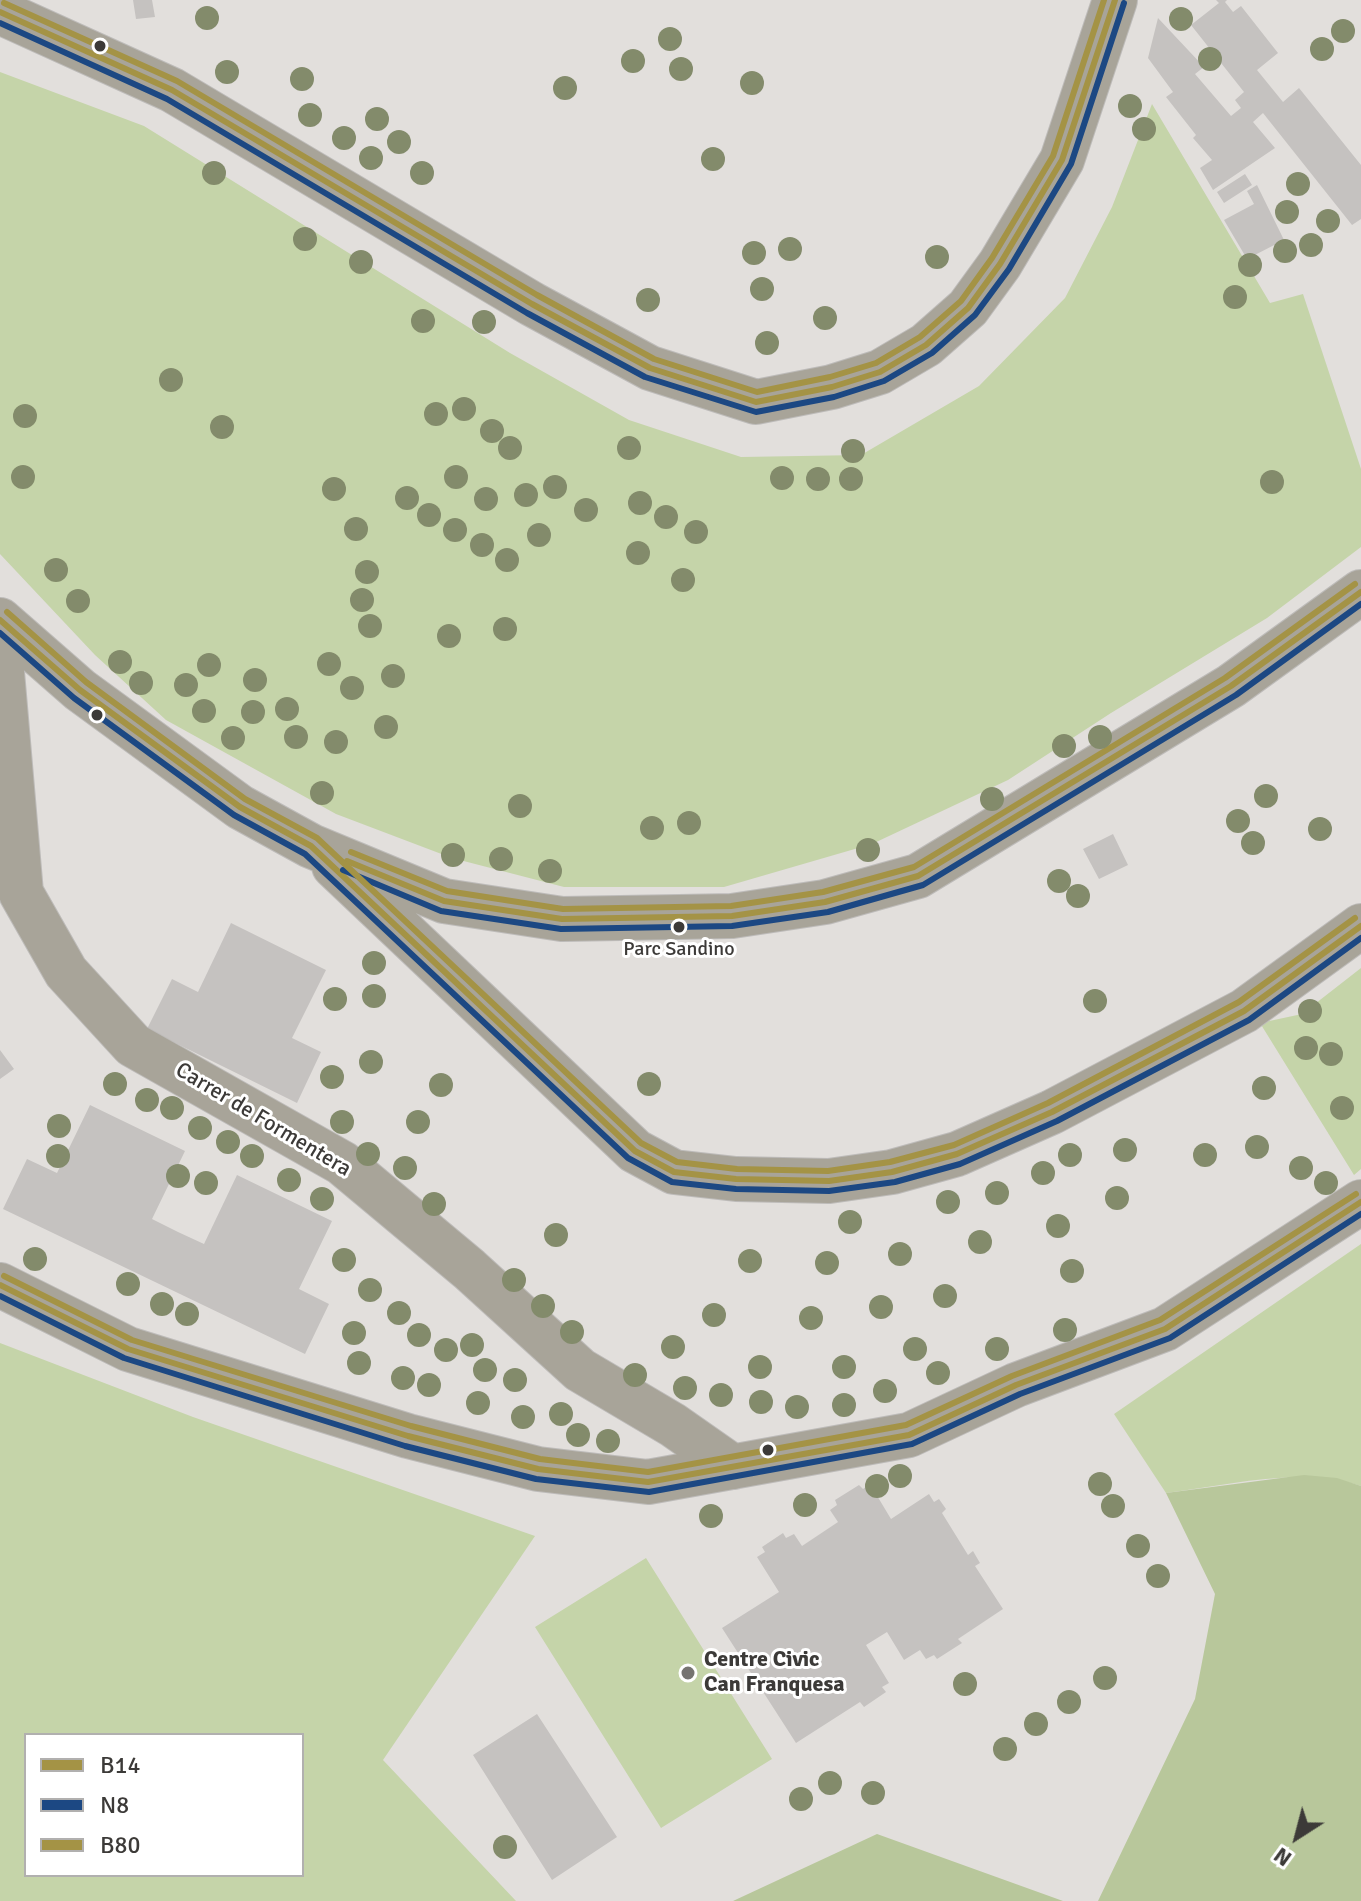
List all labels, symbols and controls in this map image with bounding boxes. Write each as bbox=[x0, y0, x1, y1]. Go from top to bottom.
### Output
unlabelled marker bbox=[92, 38, 108, 54]
unlabelled marker bbox=[89, 707, 105, 723]
marker: Parc Sandino bbox=[671, 919, 687, 935]
place label: Parc Sandino bbox=[623, 938, 735, 962]
street label: Carrer de Formentera bbox=[170, 1057, 356, 1183]
unlabelled marker bbox=[760, 1442, 776, 1458]
place label: Centre Civic Can Franquesa bbox=[704, 1647, 844, 1698]
marker: Centre Civic Can Franquesa bbox=[679, 1664, 697, 1682]
legend bbox=[24, 1733, 304, 1877]
text: B14 bbox=[100, 1750, 140, 1780]
text: N8 bbox=[100, 1790, 129, 1820]
north arrow bbox=[1257, 1797, 1337, 1877]
text: B80 bbox=[100, 1830, 140, 1860]
text: N bbox=[1268, 1841, 1297, 1872]

